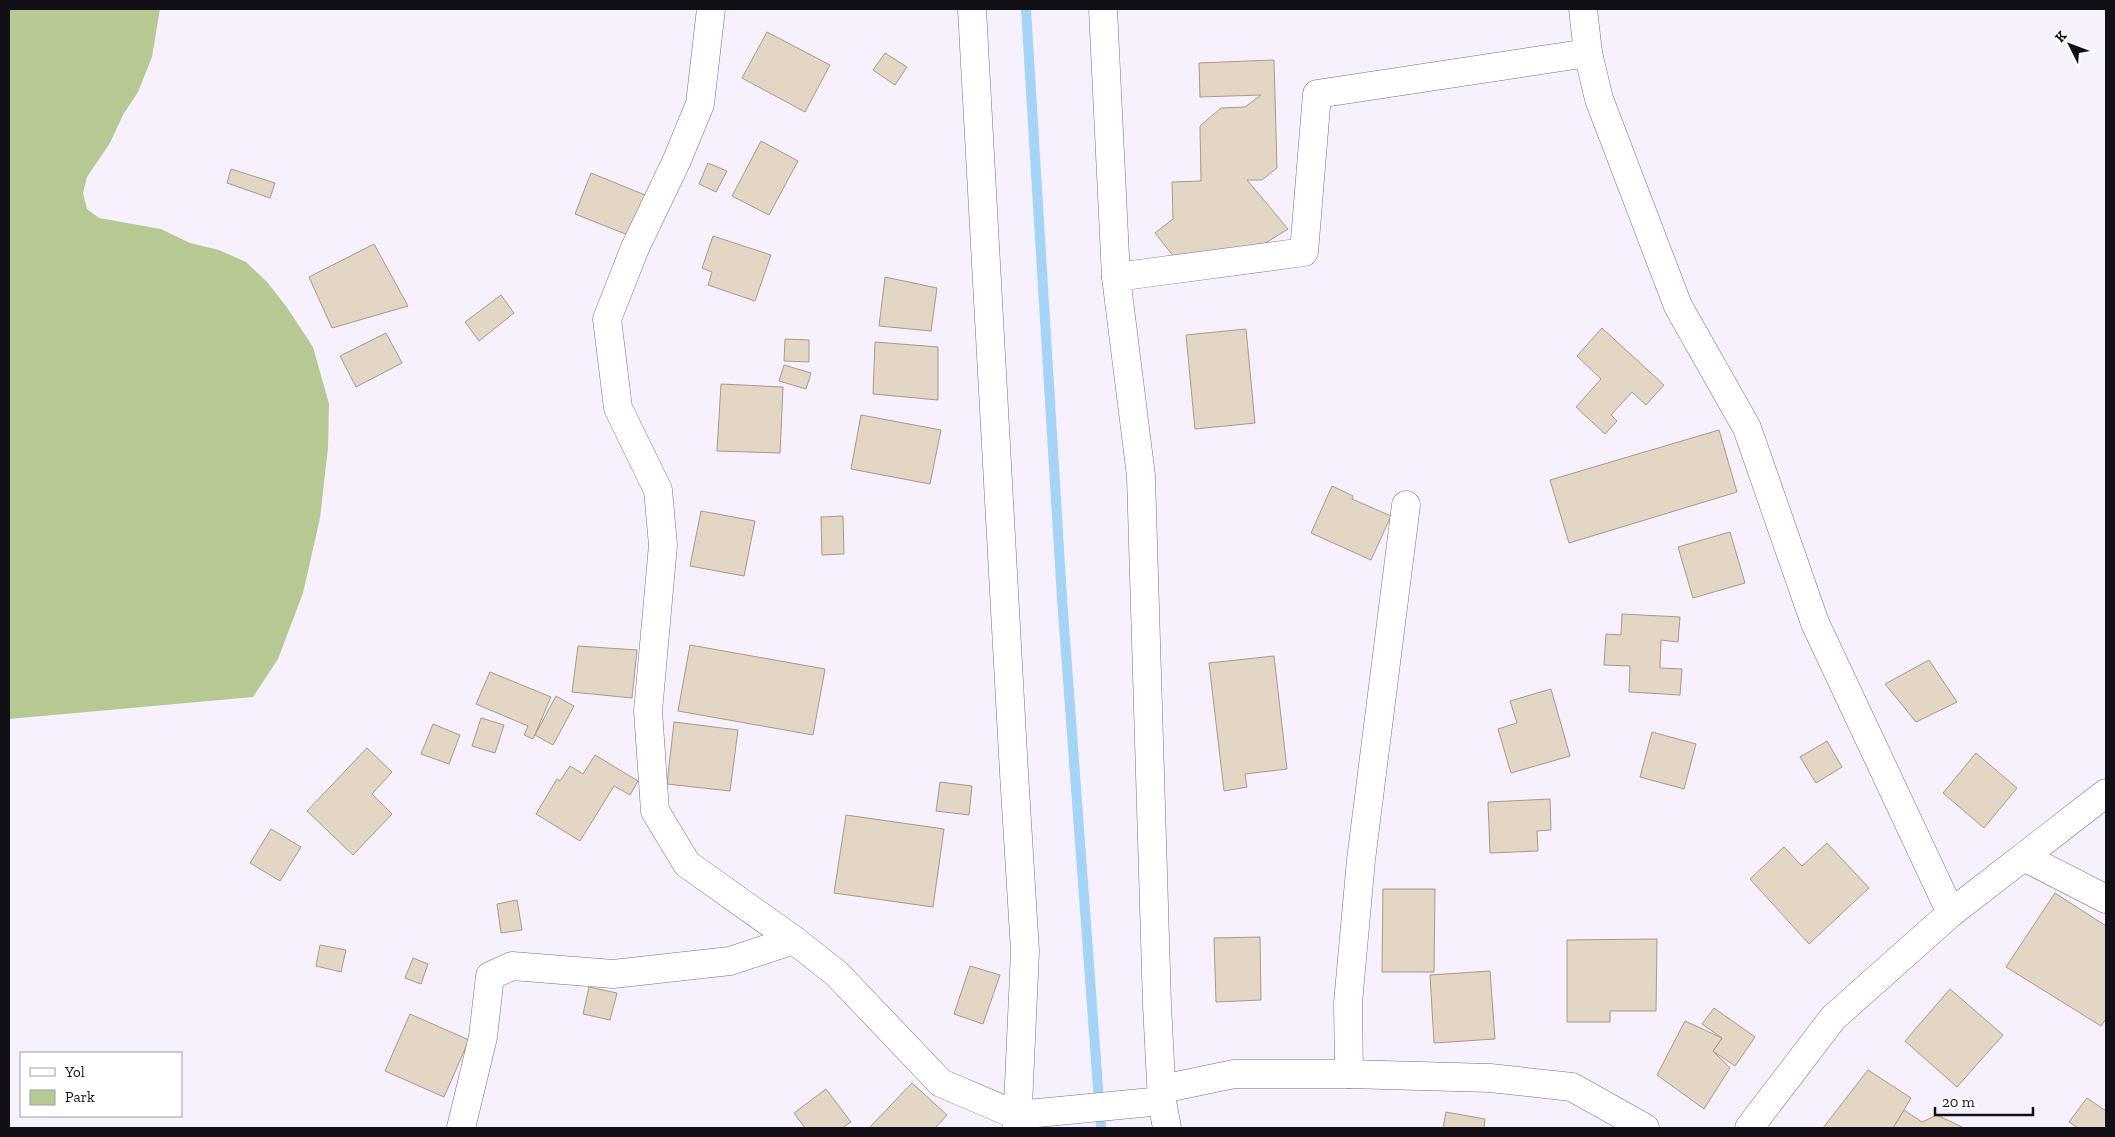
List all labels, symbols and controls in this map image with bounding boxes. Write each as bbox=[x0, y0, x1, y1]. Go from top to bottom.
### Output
north arrow bbox=[2045, 20, 2095, 70]
text: K bbox=[2051, 27, 2071, 46]
legend bbox=[20, 1052, 182, 1117]
text: Yol bbox=[64, 1063, 85, 1081]
scale bar bbox=[1935, 1084, 2032, 1116]
text: Park bbox=[65, 1088, 95, 1106]
text: 20 m bbox=[1942, 1093, 1975, 1111]

